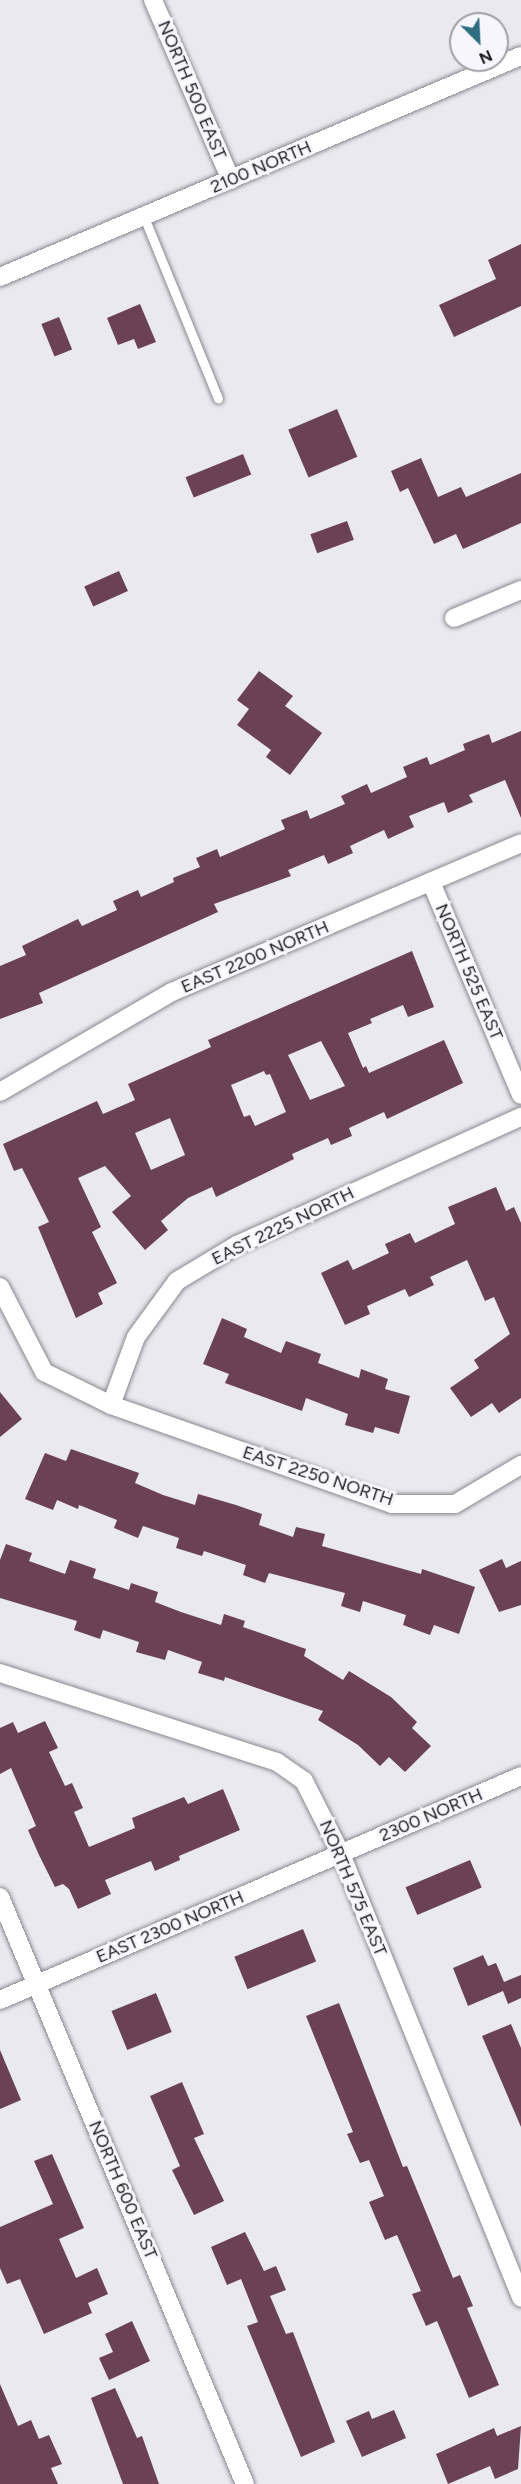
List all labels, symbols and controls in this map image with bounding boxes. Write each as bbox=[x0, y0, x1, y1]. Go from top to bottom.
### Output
north arrow bbox=[449, 12, 509, 72]
street label: NORTH 500 EAST bbox=[153, 17, 231, 163]
text: N bbox=[476, 46, 495, 68]
street label: 2100 NORTH bbox=[207, 136, 315, 198]
street label: NORTH 525 EAST bbox=[431, 901, 507, 1043]
street label: EAST 2200 NORTH bbox=[178, 916, 332, 998]
street label: EAST 2225 NORTH bbox=[208, 1182, 358, 1270]
street label: EAST 2250 NORTH bbox=[240, 1441, 396, 1511]
street label: 2300 NORTH bbox=[376, 1784, 486, 1846]
street label: NORTH 575 EAST bbox=[315, 1817, 391, 1959]
street label: EAST 2300 NORTH bbox=[93, 1886, 247, 1968]
street label: NORTH 600 EAST bbox=[84, 2117, 162, 2263]

